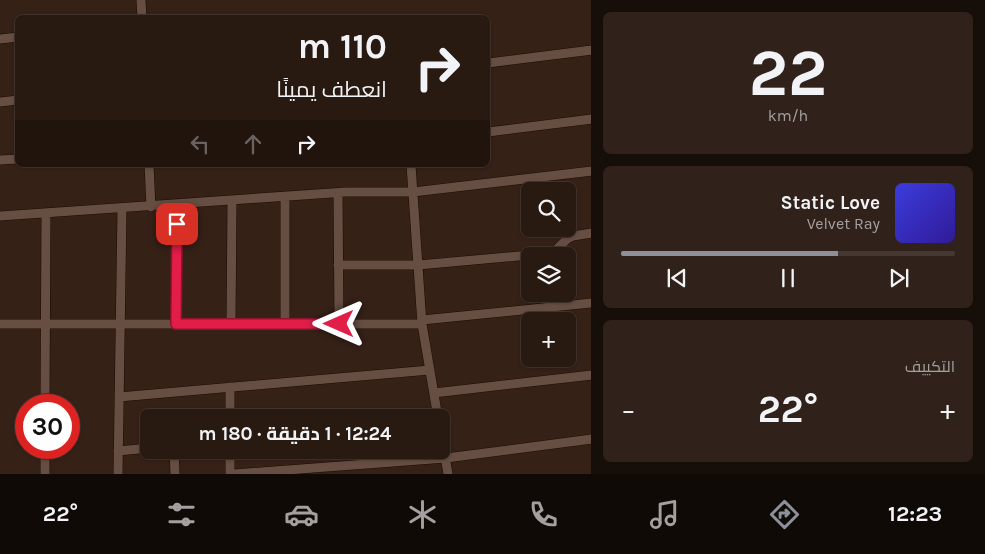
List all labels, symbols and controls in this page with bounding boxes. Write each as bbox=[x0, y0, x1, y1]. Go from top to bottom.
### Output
text: 110 m bbox=[298, 26, 387, 67]
icon: right bbox=[405, 35, 470, 100]
text: 22 bbox=[749, 35, 827, 111]
text: انعطف يمينًا bbox=[276, 77, 387, 103]
text: km/h bbox=[768, 106, 808, 125]
icon: left bbox=[186, 130, 214, 158]
icon: ahead bbox=[239, 130, 267, 158]
icon: right bbox=[292, 130, 320, 158]
map controls bbox=[521, 182, 576, 367]
button: search bbox=[521, 182, 576, 237]
text: Static Love bbox=[781, 192, 880, 214]
pin bbox=[156, 203, 198, 245]
icon: arrive bbox=[163, 210, 191, 238]
text: Velvet Ray bbox=[807, 214, 880, 233]
button: layers bbox=[521, 247, 576, 302]
icon: previous bbox=[663, 264, 691, 292]
icon: pause bbox=[774, 264, 802, 292]
icon: next bbox=[885, 264, 913, 292]
position arrow bbox=[312, 297, 364, 349]
button: + bbox=[521, 312, 576, 367]
text: التكييف bbox=[905, 357, 955, 376]
text: 22° bbox=[758, 387, 818, 432]
text: − bbox=[621, 393, 636, 426]
text: + bbox=[940, 393, 955, 426]
speed limit sign: 30 bbox=[15, 394, 80, 459]
text: 12:24 · 1 دقيقة · 180 m bbox=[199, 423, 391, 445]
icon: filters bbox=[164, 497, 199, 532]
icon: car bbox=[284, 497, 319, 532]
icon: climate bbox=[405, 497, 440, 532]
icon: phone bbox=[526, 497, 561, 532]
icon: music bbox=[647, 497, 682, 532]
icon: directions bbox=[767, 497, 802, 532]
text: 22° bbox=[43, 501, 78, 527]
text: 12:23 bbox=[888, 501, 942, 527]

